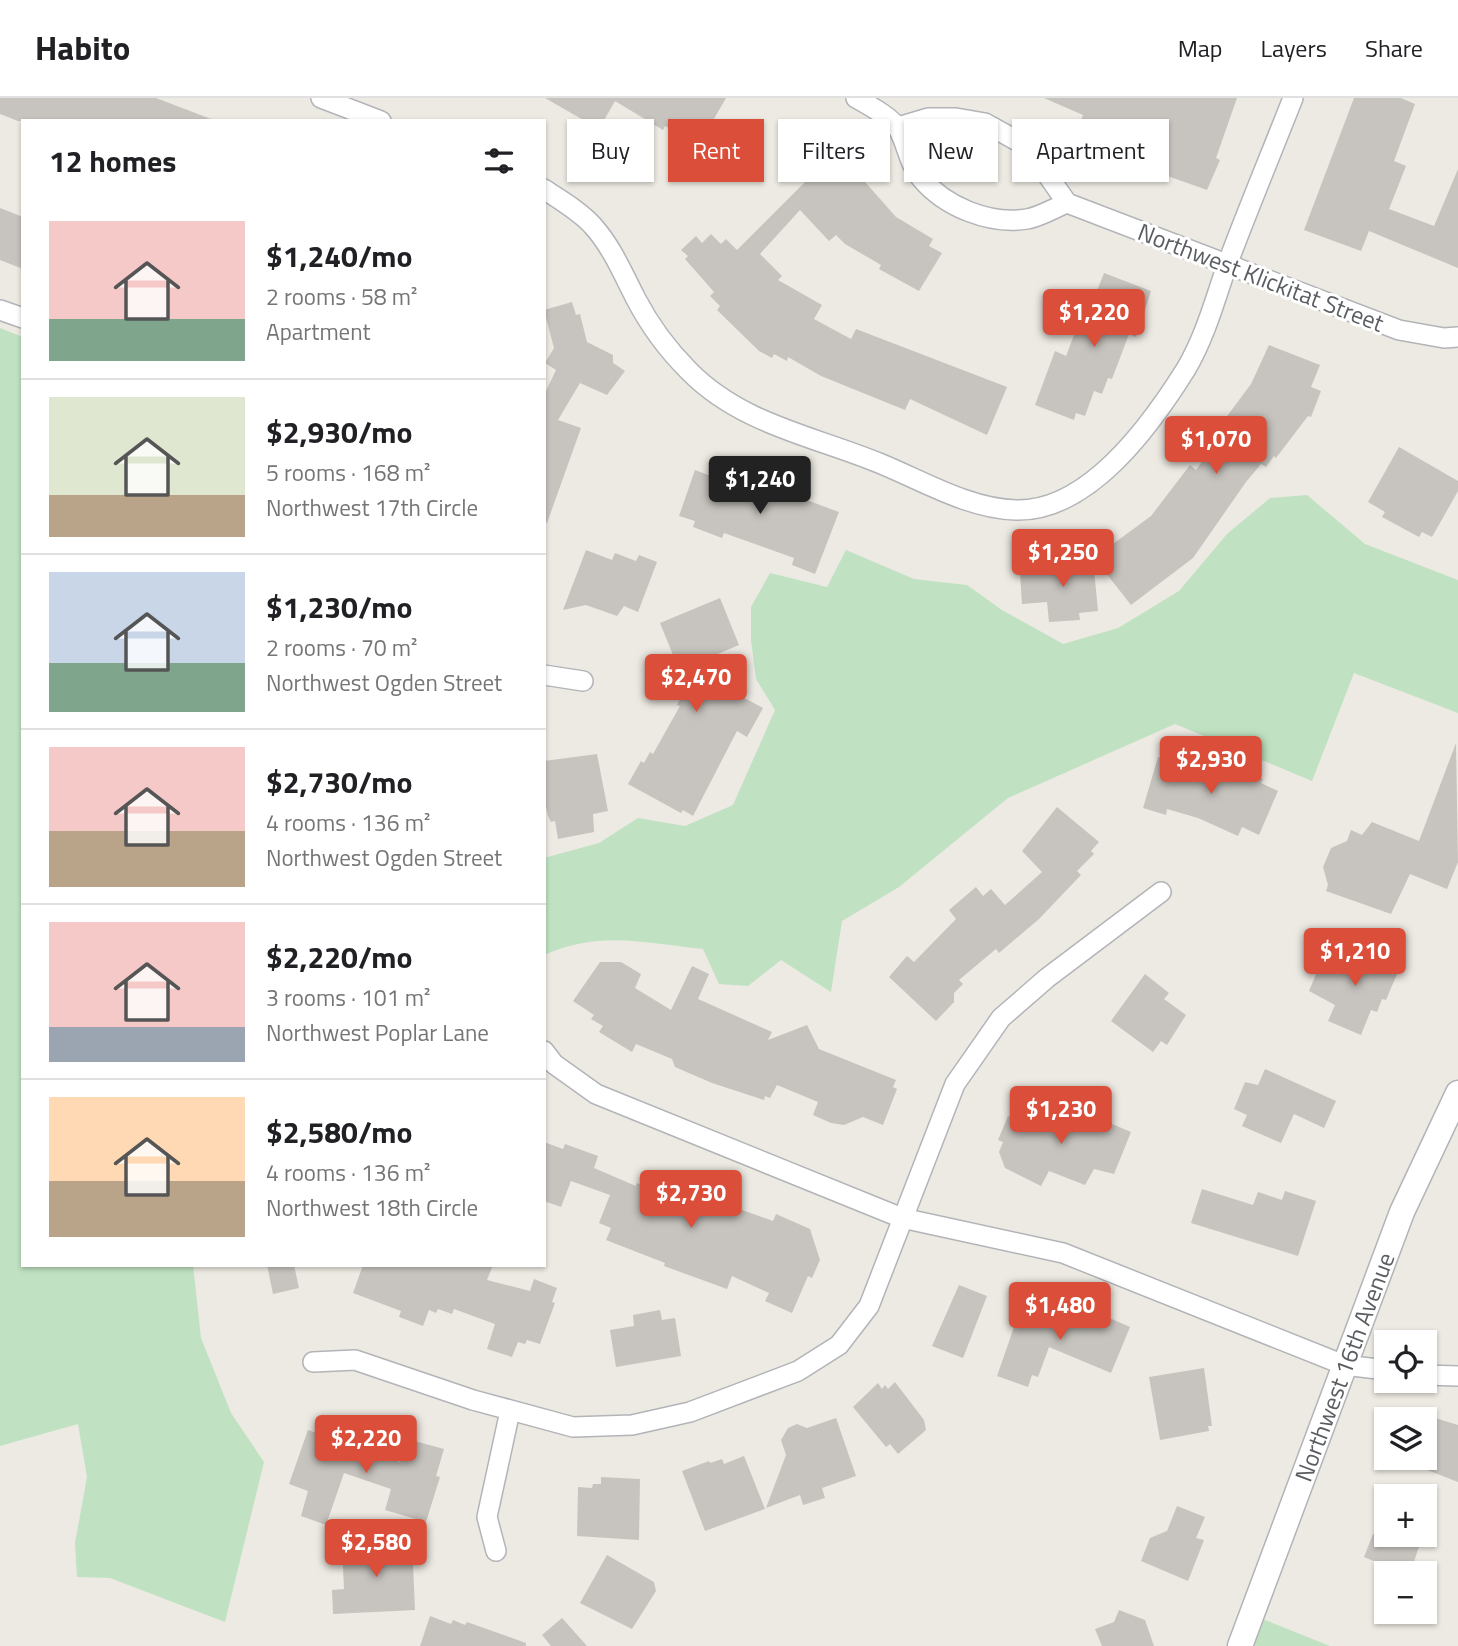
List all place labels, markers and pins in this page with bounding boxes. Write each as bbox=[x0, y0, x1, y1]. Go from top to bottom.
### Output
pin: $1,220 bbox=[1037, 289, 1151, 349]
pin: $1,070 bbox=[1159, 416, 1273, 476]
pin: $1,240 bbox=[703, 456, 817, 516]
pin: $1,250 bbox=[1006, 530, 1120, 589]
pin: $2,470 bbox=[639, 654, 753, 714]
pin: $2,930 bbox=[1154, 736, 1268, 796]
pin: $1,210 bbox=[1298, 928, 1412, 988]
pin: $1,230 bbox=[1004, 1086, 1118, 1146]
pin: $2,730 bbox=[634, 1170, 748, 1230]
pin: $1,480 bbox=[1003, 1282, 1117, 1342]
pin: $2,220 bbox=[309, 1416, 423, 1475]
pin: $2,580 bbox=[319, 1520, 433, 1579]

